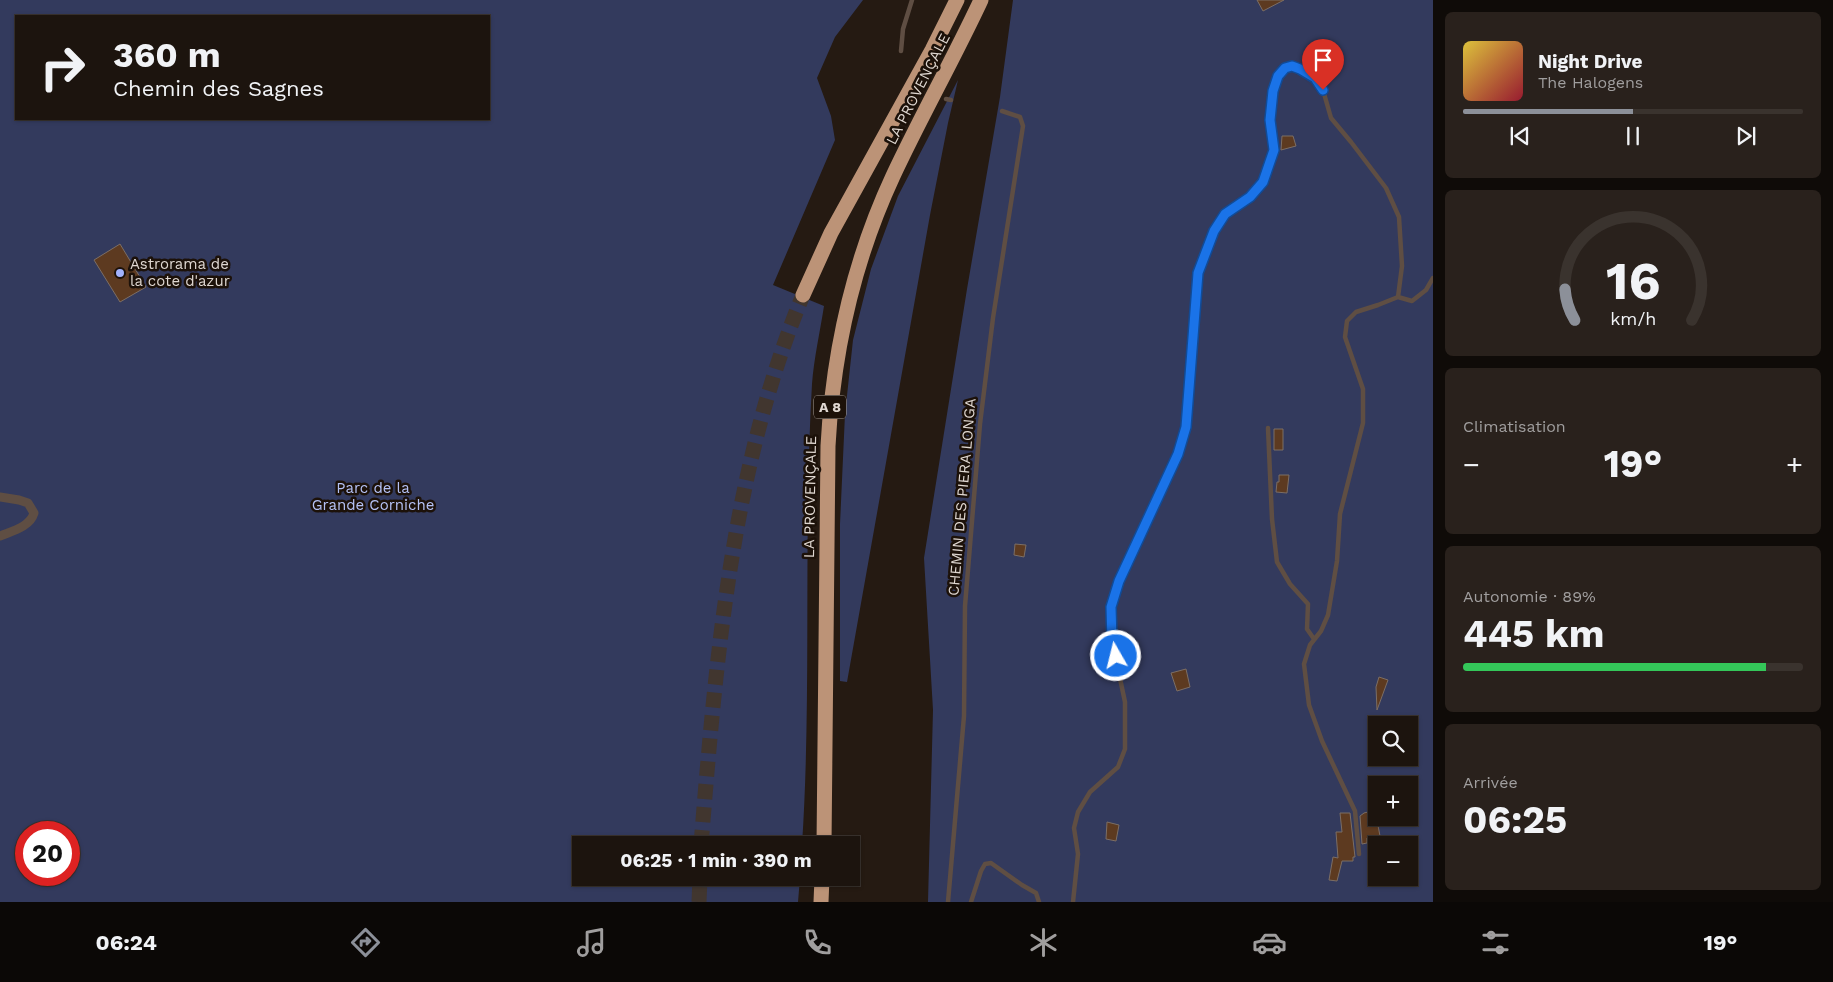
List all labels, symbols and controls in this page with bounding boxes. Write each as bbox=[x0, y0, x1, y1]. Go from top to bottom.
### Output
street label: LA PROVENÇALE bbox=[882, 30, 954, 148]
text: 360 m bbox=[113, 34, 221, 76]
icon: right bbox=[30, 35, 95, 100]
pin bbox=[1302, 39, 1344, 90]
icon: arrive bbox=[1309, 46, 1337, 74]
text: Night Drive bbox=[1538, 50, 1643, 73]
text: The Halogens bbox=[1538, 73, 1643, 92]
text: Chemin des Sagnes bbox=[113, 76, 324, 101]
icon: previous bbox=[1506, 122, 1534, 150]
icon: pause bbox=[1619, 122, 1647, 150]
icon: next bbox=[1732, 122, 1760, 150]
text: 16 bbox=[1606, 251, 1660, 312]
place label: Astrorama de la cote d'azur bbox=[130, 255, 230, 290]
marker: Astrorama de la cote d'azur bbox=[114, 267, 126, 279]
text: km/h bbox=[1610, 308, 1656, 329]
road number: A 8 bbox=[814, 396, 846, 418]
street label: CHEMIN DES PIERA LONGA bbox=[944, 397, 980, 597]
text: Climatisation bbox=[1463, 417, 1566, 436]
street label: LA PROVENÇALE bbox=[800, 436, 820, 558]
text: 19° bbox=[1604, 442, 1662, 486]
text: − bbox=[1463, 448, 1480, 481]
text: + bbox=[1786, 448, 1803, 481]
park label: Parc de la Grande Corniche bbox=[312, 479, 434, 514]
text: Autonomie · 89% bbox=[1463, 587, 1596, 606]
text: 445 km bbox=[1463, 612, 1605, 656]
position arrow bbox=[1089, 629, 1141, 681]
map controls bbox=[1368, 716, 1418, 886]
button: search bbox=[1368, 716, 1418, 766]
text: Arrivée bbox=[1463, 773, 1518, 792]
button: + bbox=[1368, 776, 1418, 826]
text: 06:25 bbox=[1463, 798, 1567, 842]
speed limit sign: 20 bbox=[15, 821, 80, 886]
button: − bbox=[1368, 836, 1418, 886]
text: 06:25 · 1 min · 390 m bbox=[620, 849, 812, 872]
icon: directions bbox=[348, 925, 383, 960]
icon: music bbox=[574, 925, 609, 960]
icon: phone bbox=[800, 925, 835, 960]
icon: climate bbox=[1026, 925, 1061, 960]
icon: car bbox=[1252, 925, 1287, 960]
icon: filters bbox=[1478, 925, 1513, 960]
text: 06:24 bbox=[95, 930, 157, 955]
text: 19° bbox=[1704, 930, 1738, 955]

